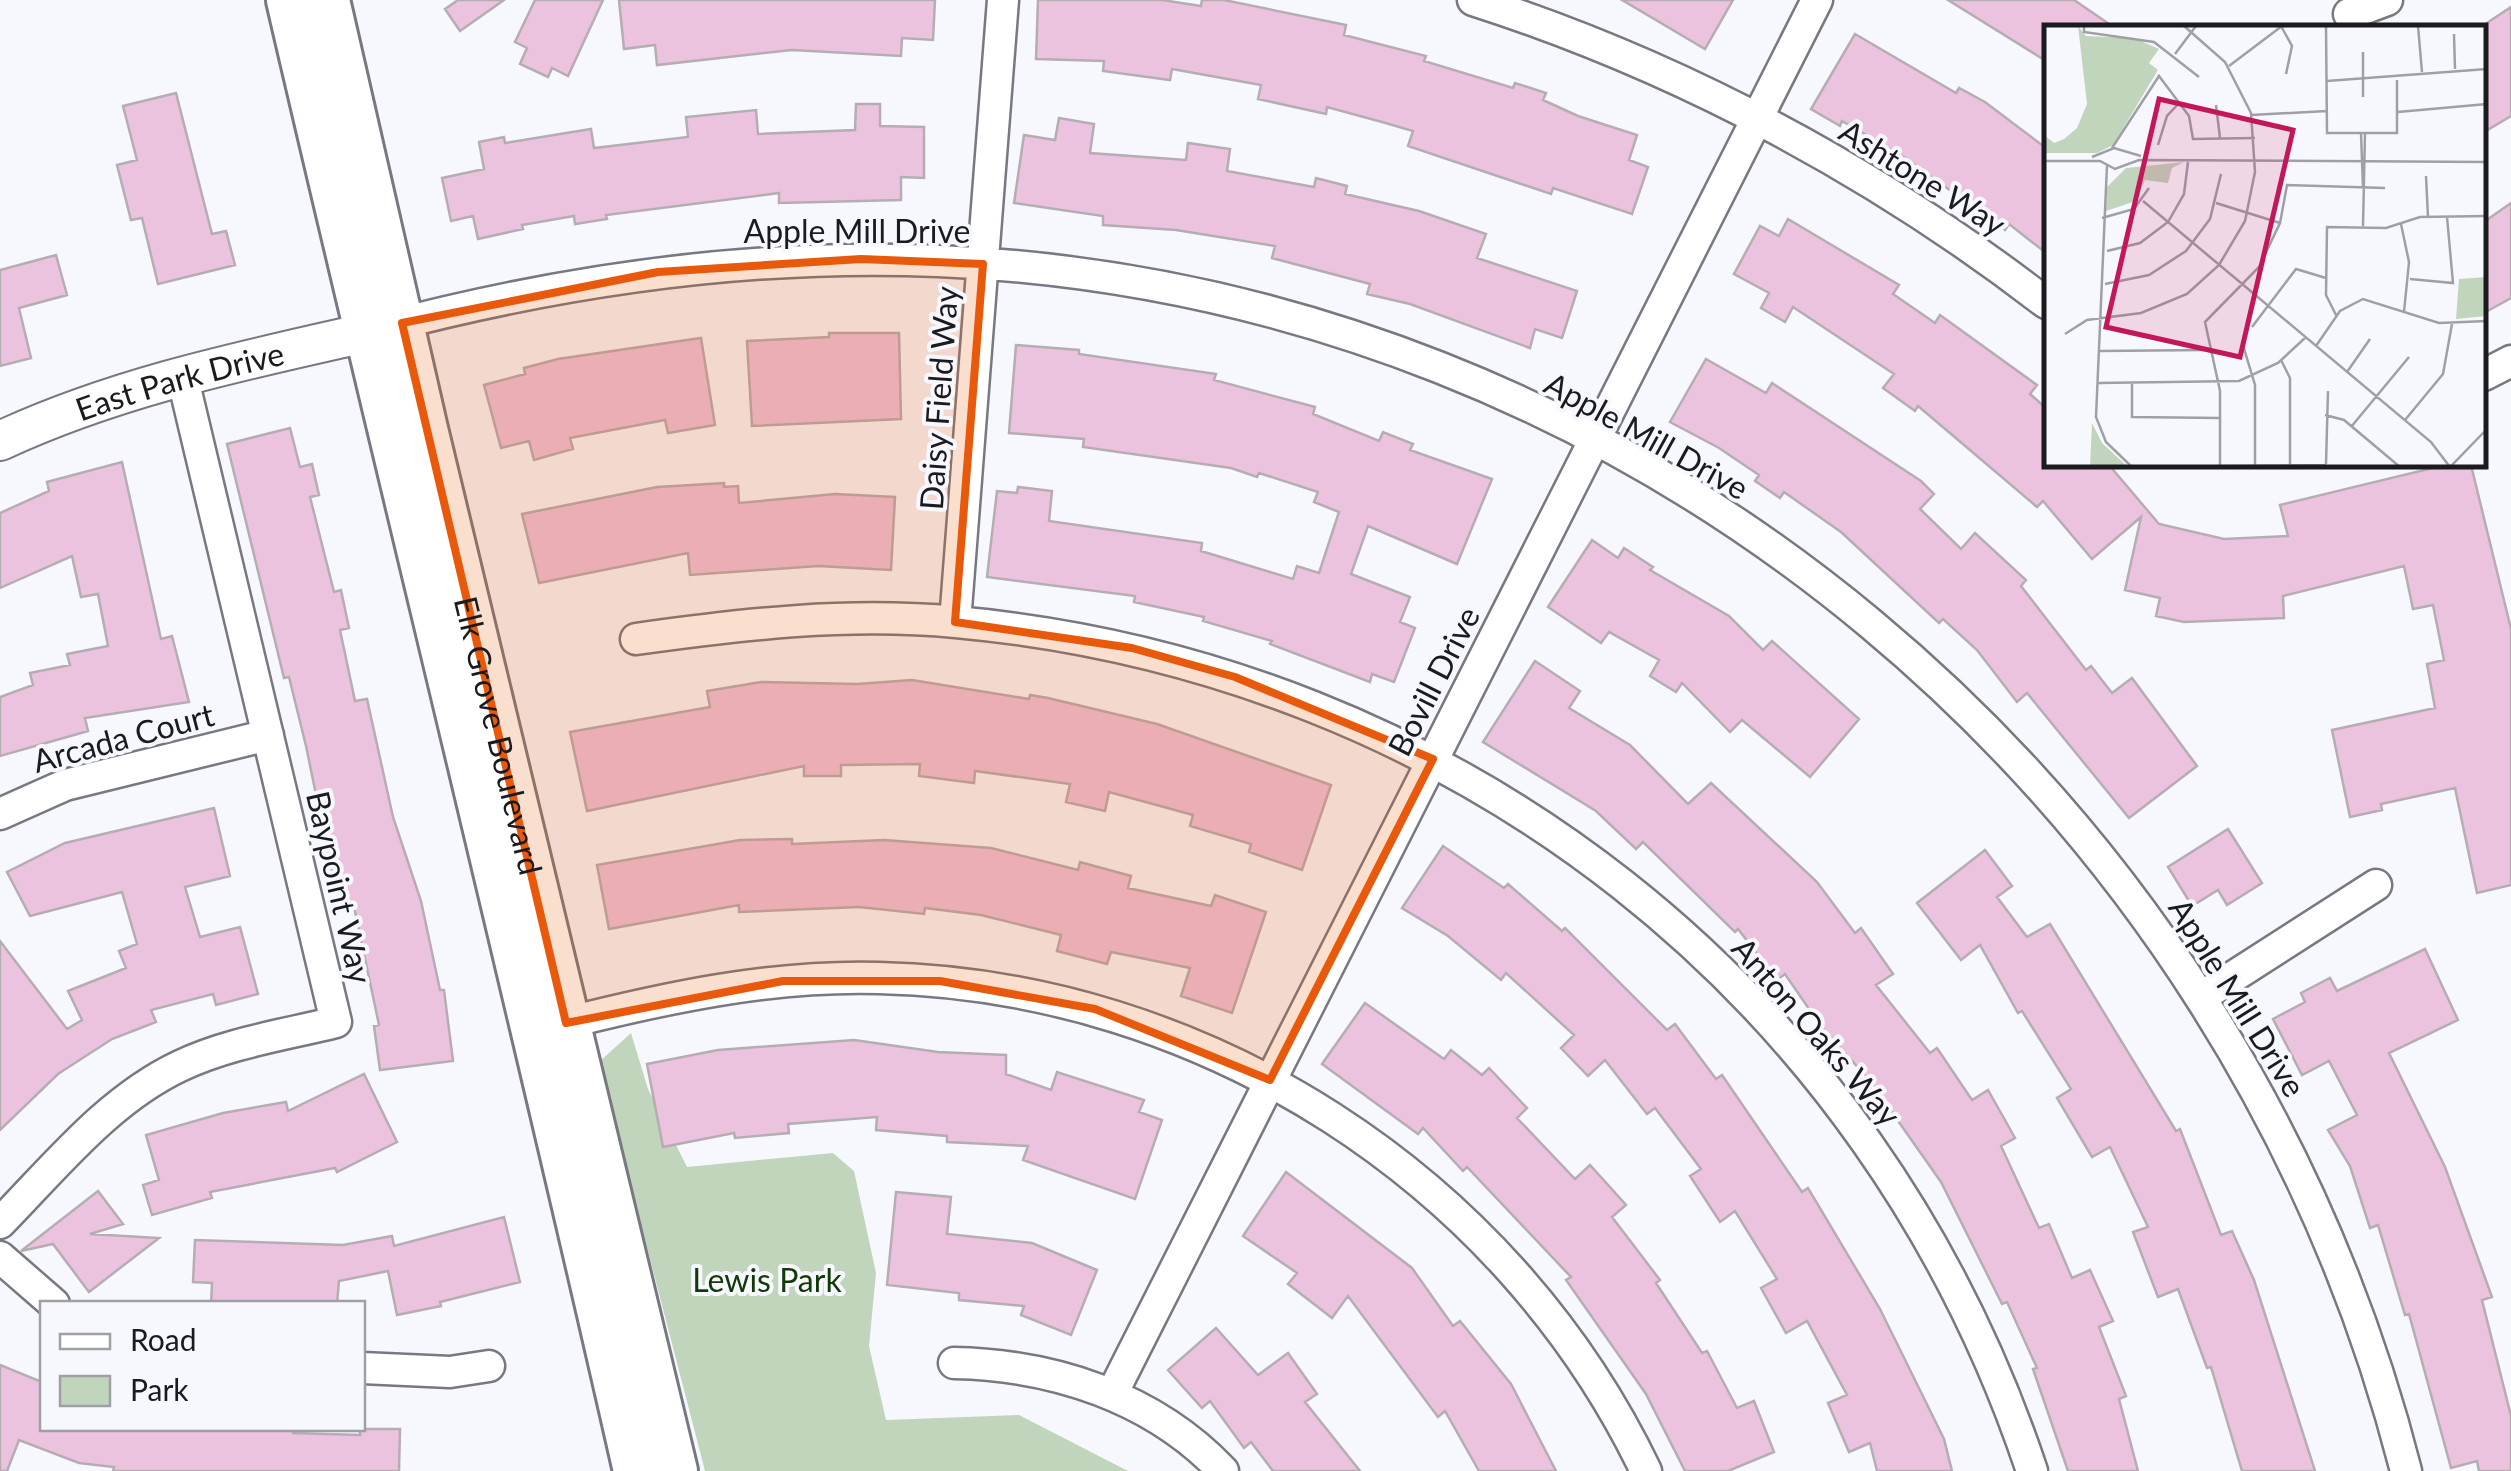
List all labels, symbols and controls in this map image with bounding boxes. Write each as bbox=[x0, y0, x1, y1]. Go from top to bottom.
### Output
inset map bbox=[2044, 25, 2486, 468]
street label: Ashtone Way bbox=[1833, 111, 2014, 244]
street label: Apple Mill Drive bbox=[744, 211, 970, 250]
street label: Daisy Field Way bbox=[911, 284, 965, 511]
street label: East Park Drive bbox=[70, 333, 287, 428]
street label: Apple Mill Drive bbox=[1538, 363, 1756, 507]
street label: Elk Grove Boulevard bbox=[447, 592, 552, 878]
street label: Bovill Drive bbox=[1379, 600, 1487, 762]
street label: Arcada Court bbox=[28, 694, 218, 780]
street label: Baypoint Way bbox=[299, 787, 381, 988]
street label: Apple Mill Drive bbox=[2161, 890, 2315, 1104]
street label: Anton Oaks Way bbox=[1724, 929, 1910, 1134]
park label: Lewis Park bbox=[692, 1260, 842, 1299]
legend bbox=[40, 1301, 365, 1431]
text: Road bbox=[130, 1321, 197, 1357]
text: Park bbox=[130, 1371, 189, 1407]

